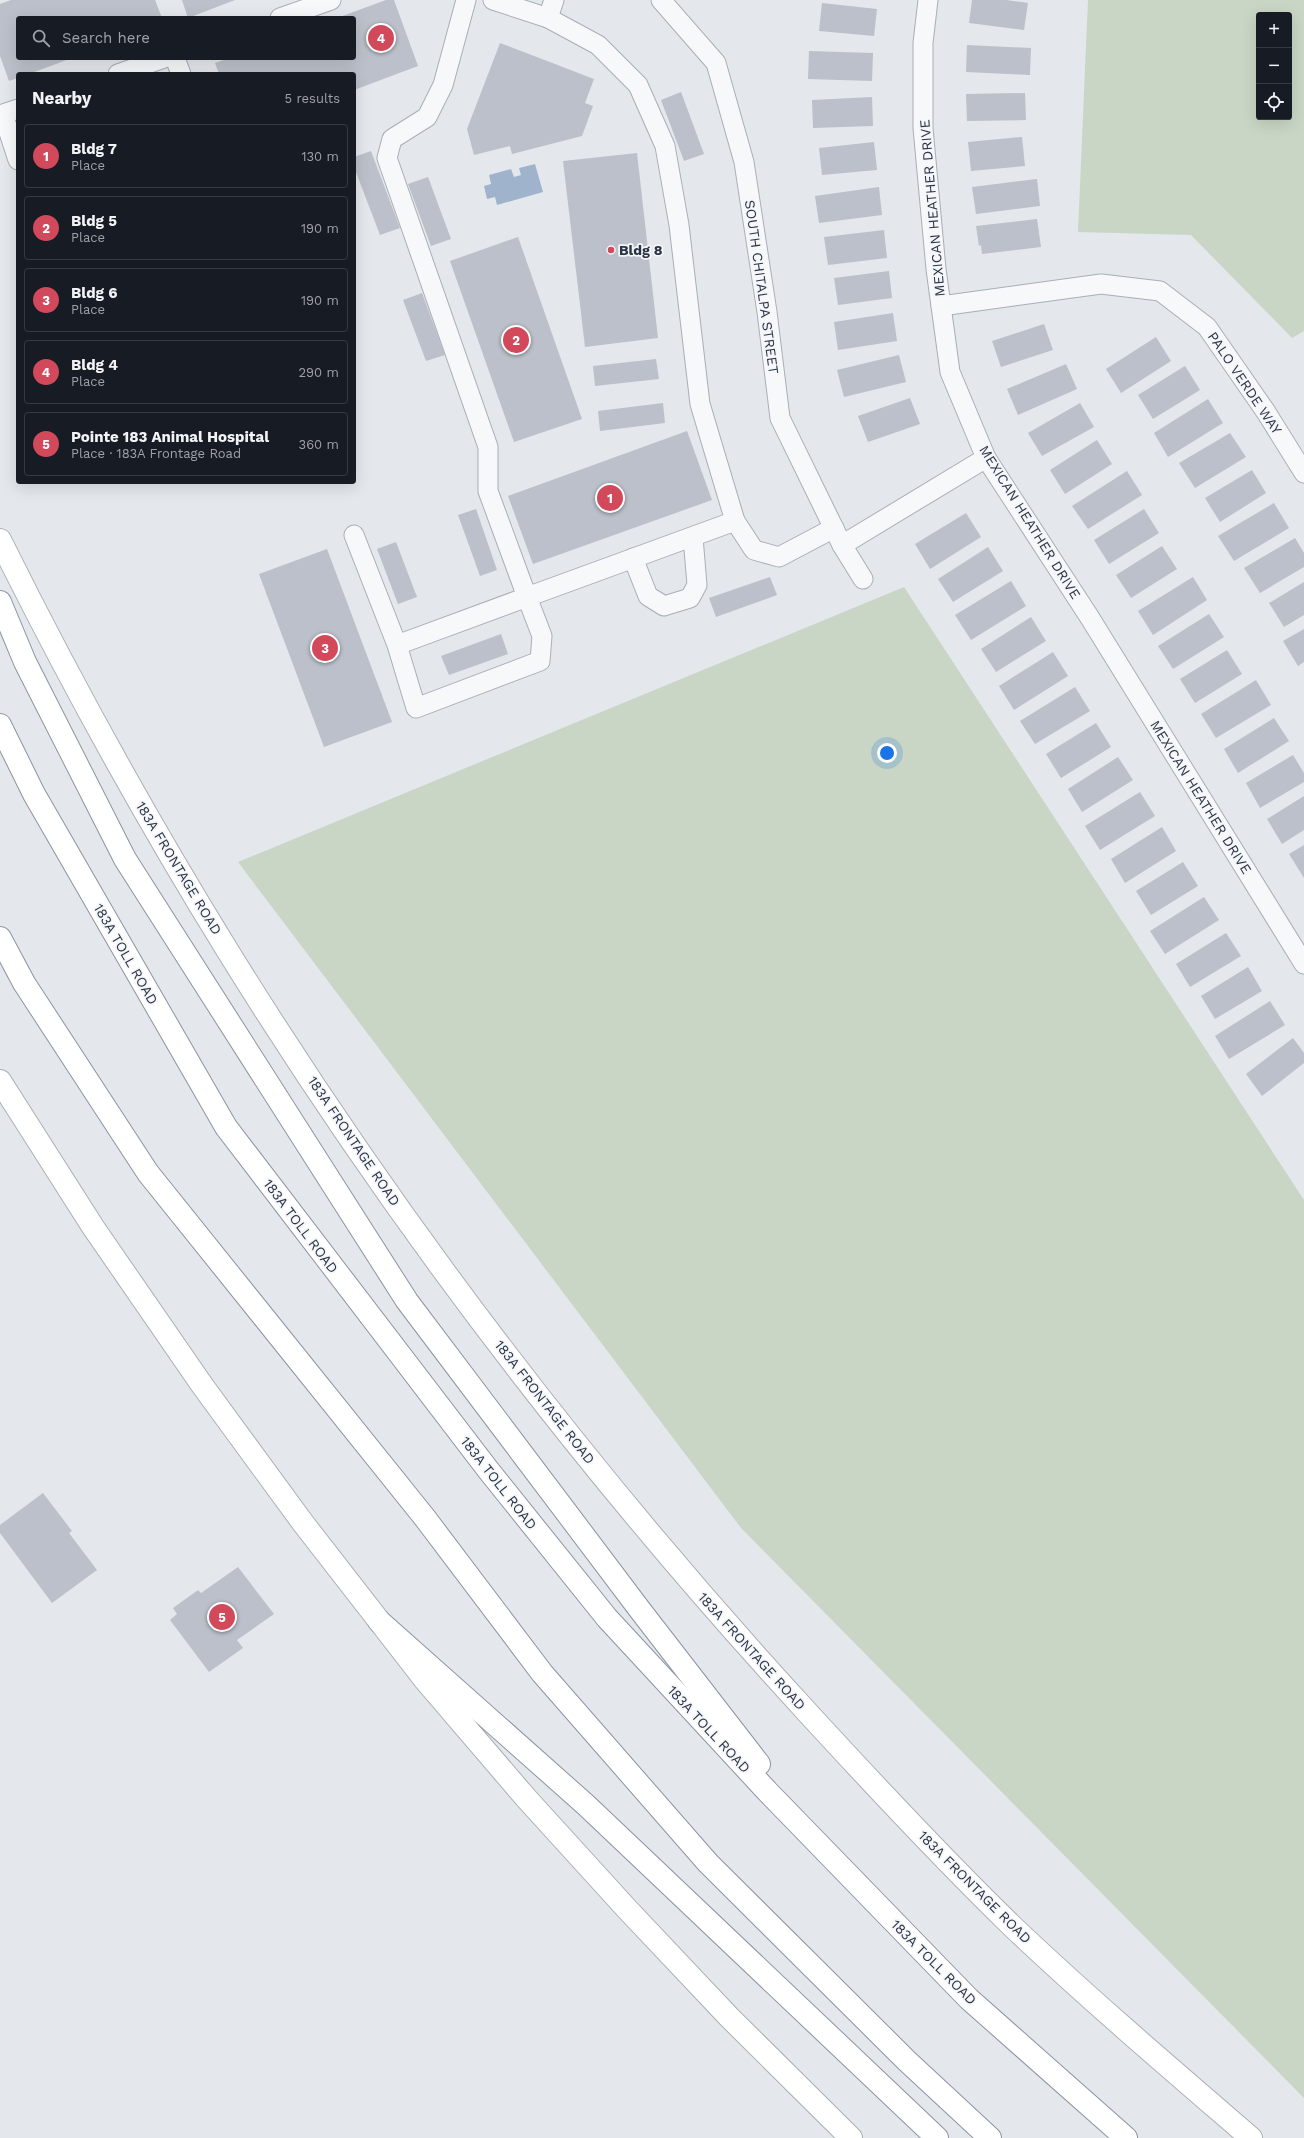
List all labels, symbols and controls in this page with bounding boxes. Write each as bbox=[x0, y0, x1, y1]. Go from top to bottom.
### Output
map controls bbox=[1256, 12, 1292, 120]
button: + bbox=[1256, 12, 1292, 48]
search box bbox=[16, 16, 356, 60]
pin: 4 bbox=[368, 23, 394, 53]
icon: search bbox=[30, 27, 52, 49]
text: Search here bbox=[62, 29, 150, 47]
button: − bbox=[1256, 48, 1292, 84]
button: locate bbox=[1256, 84, 1292, 120]
text: Nearby bbox=[32, 88, 91, 108]
text: 5 results bbox=[285, 91, 340, 106]
street label: MEXICAN HEATHER DRIVE bbox=[916, 119, 948, 297]
text: Bldg 7 bbox=[71, 140, 117, 158]
text: 1 bbox=[43, 149, 49, 164]
text: 130 m bbox=[301, 149, 339, 164]
text: Place bbox=[71, 158, 105, 173]
street label: SOUTH CHITALPA STREET bbox=[742, 199, 782, 376]
text: Bldg 5 bbox=[71, 212, 117, 230]
text: 2 bbox=[42, 221, 50, 236]
text: 190 m bbox=[301, 221, 339, 236]
text: Place bbox=[71, 230, 105, 245]
place label: Bldg 8 bbox=[619, 242, 663, 258]
marker: Bldg 8 bbox=[606, 245, 616, 255]
text: Bldg 6 bbox=[71, 284, 118, 302]
text: 3 bbox=[42, 293, 50, 308]
text: 190 m bbox=[301, 293, 339, 308]
text: Place bbox=[71, 302, 105, 317]
pin: 2 bbox=[503, 325, 529, 355]
street label: PALO VERDE WAY bbox=[1205, 329, 1285, 437]
text: Bldg 4 bbox=[71, 356, 118, 374]
text: 4 bbox=[42, 365, 50, 380]
text: 290 m bbox=[298, 365, 339, 380]
text: Place bbox=[71, 374, 105, 389]
text: Pointe 183 Animal Hospital bbox=[71, 428, 269, 446]
text: 5 bbox=[42, 437, 50, 452]
text: 360 m bbox=[299, 437, 339, 452]
street label: MEXICAN HEATHER DRIVE bbox=[976, 442, 1084, 602]
text: Place · 183A Frontage Road bbox=[71, 446, 241, 461]
pin: 1 bbox=[597, 483, 623, 513]
pin: 3 bbox=[312, 633, 338, 663]
street label: MEXICAN HEATHER DRIVE bbox=[1147, 717, 1255, 877]
your location bbox=[877, 743, 897, 763]
street label: 183A FRONTAGE ROAD bbox=[133, 798, 225, 938]
street label: 183A TOLL ROAD bbox=[91, 901, 161, 1007]
street label: 183A FRONTAGE ROAD bbox=[305, 1073, 403, 1209]
street label: 183A TOLL ROAD bbox=[260, 1176, 342, 1276]
street label: 183A FRONTAGE ROAD bbox=[492, 1337, 598, 1467]
street label: 183A TOLL ROAD bbox=[458, 1433, 540, 1533]
street label: 183A FRONTAGE ROAD bbox=[695, 1589, 809, 1713]
pin: 5 bbox=[209, 1602, 235, 1632]
street label: 183A TOLL ROAD bbox=[664, 1682, 754, 1776]
street label: 183A FRONTAGE ROAD bbox=[915, 1827, 1035, 1947]
street label: 183A TOLL ROAD bbox=[888, 1916, 980, 2008]

